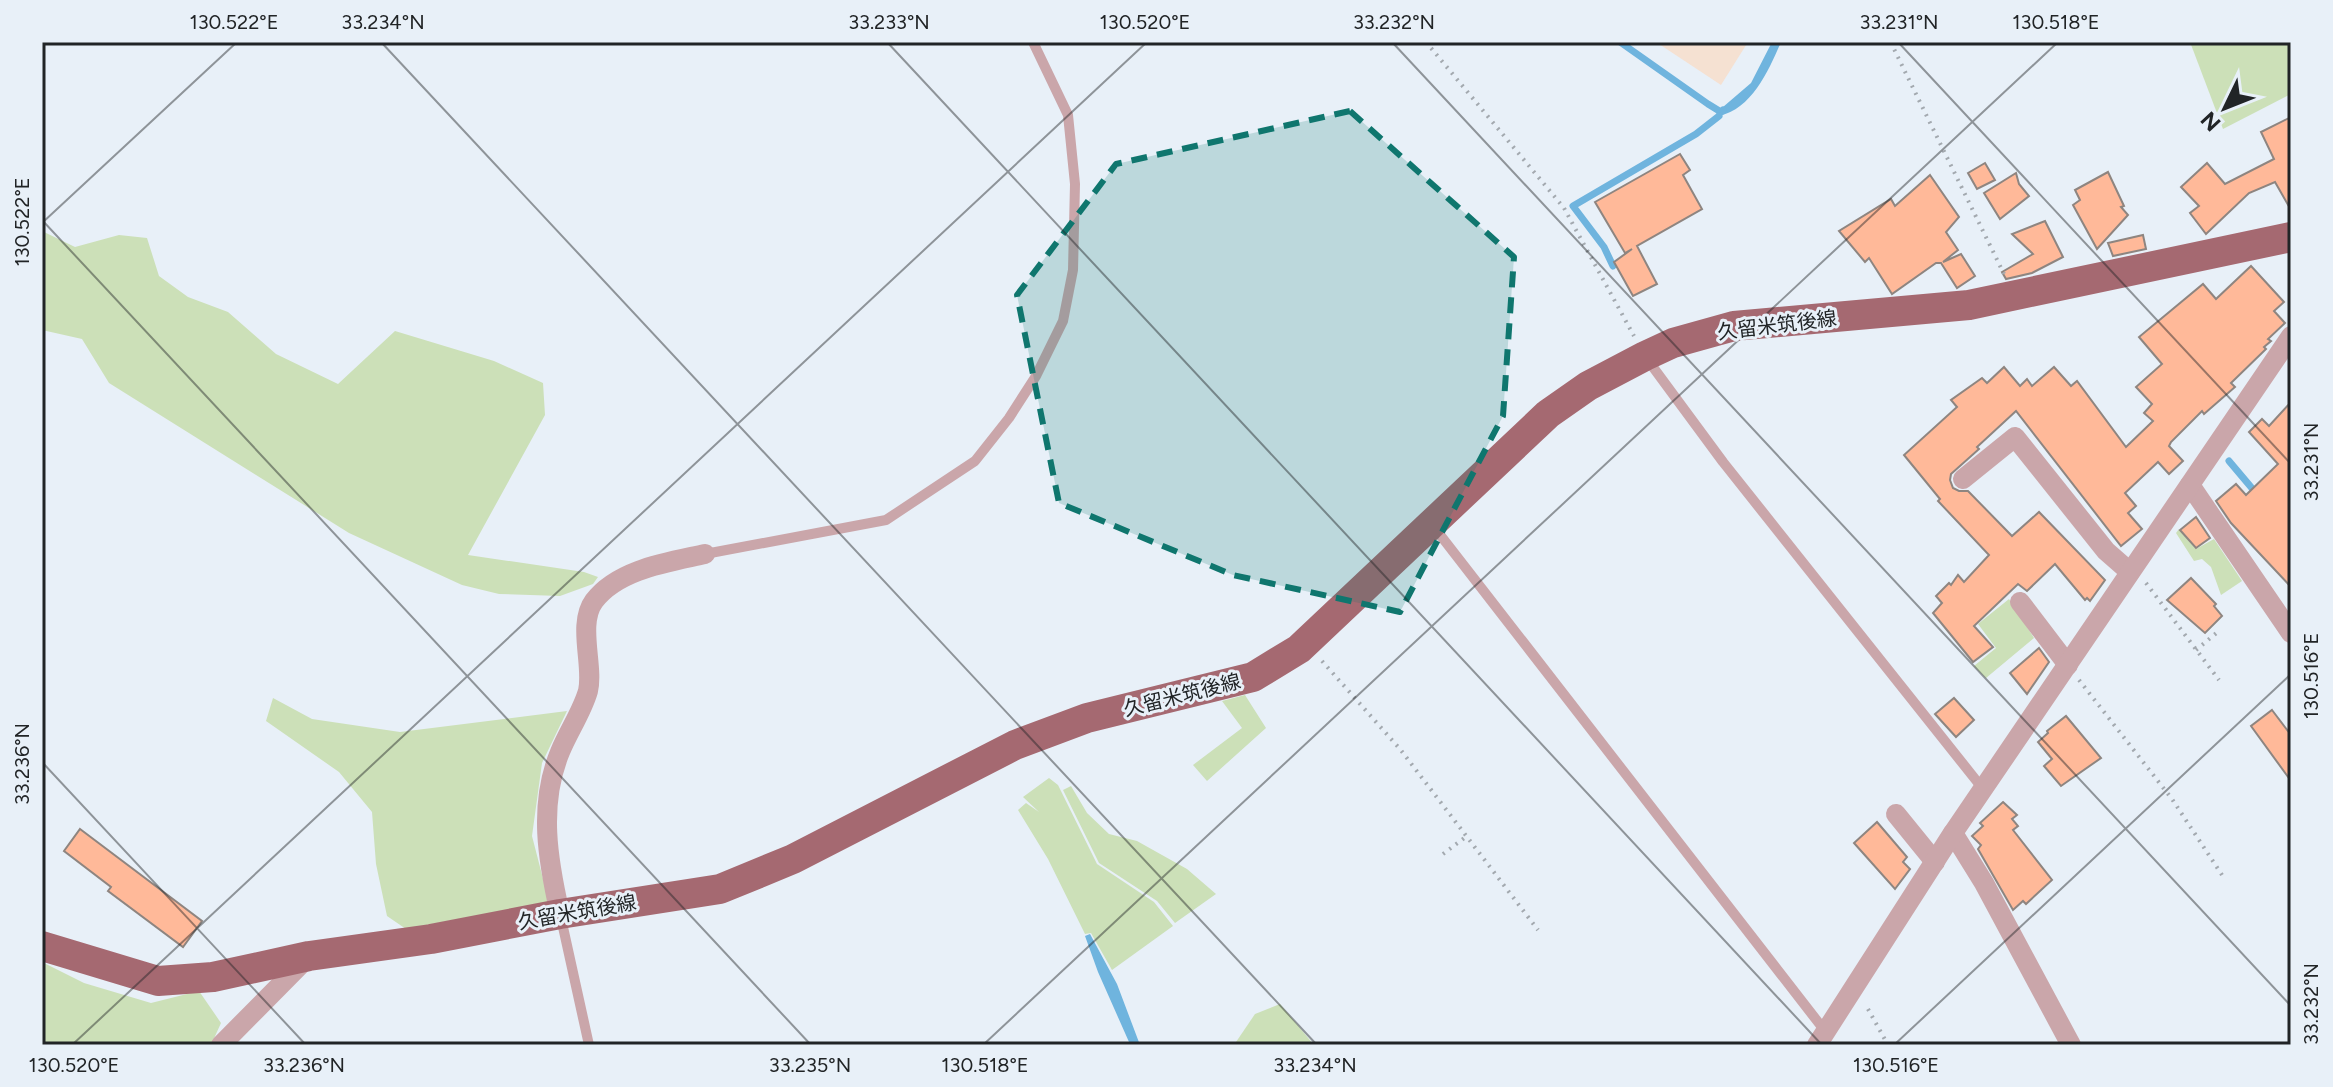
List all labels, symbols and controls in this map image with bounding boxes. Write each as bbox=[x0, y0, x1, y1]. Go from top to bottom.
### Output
text: 130.522°E bbox=[189, 10, 279, 34]
text: 33.234°N bbox=[341, 10, 425, 34]
text: 33.233°N bbox=[848, 10, 930, 34]
text: 130.520°E bbox=[1100, 10, 1190, 34]
text: 33.232°N bbox=[1353, 10, 1435, 34]
text: 33.231°N bbox=[1859, 10, 1939, 34]
text: 130.518°E bbox=[2012, 10, 2100, 34]
north arrow bbox=[2185, 68, 2265, 148]
text: N bbox=[2195, 106, 2226, 137]
text: 130.522°E bbox=[10, 177, 34, 267]
street label: 久留米筑後線 bbox=[1716, 306, 1838, 344]
text: 33.231°N bbox=[2299, 422, 2323, 502]
text: 130.516°E bbox=[2299, 633, 2323, 719]
street label: 久留米筑後線 bbox=[1121, 669, 1243, 721]
text: 33.236°N bbox=[10, 723, 34, 805]
street label: 久留米筑後線 bbox=[516, 890, 638, 934]
text: 33.232°N bbox=[2299, 963, 2323, 1045]
text: 130.520°E bbox=[29, 1053, 119, 1077]
text: 33.236°N bbox=[263, 1053, 345, 1077]
text: 33.235°N bbox=[769, 1053, 851, 1077]
text: 130.518°E bbox=[941, 1053, 1029, 1077]
text: 33.234°N bbox=[1273, 1053, 1357, 1077]
text: 130.516°E bbox=[1853, 1053, 1939, 1077]

